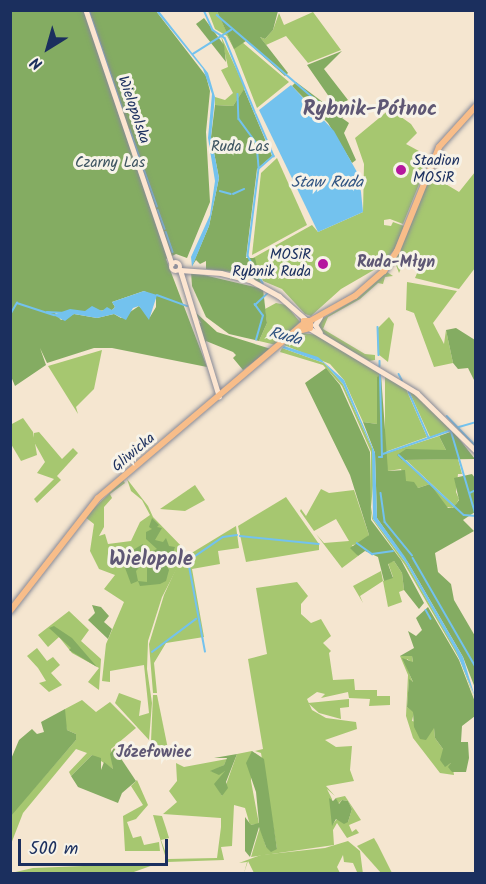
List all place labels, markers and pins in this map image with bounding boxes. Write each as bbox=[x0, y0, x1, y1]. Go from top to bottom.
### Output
place label: Stadion MOSiR bbox=[413, 152, 460, 187]
marker: Stadion MOSiR bbox=[394, 163, 408, 177]
place label: MOSiR Rybnik Ruda bbox=[232, 246, 311, 281]
marker: MOSiR Rybnik Ruda bbox=[316, 257, 330, 271]

